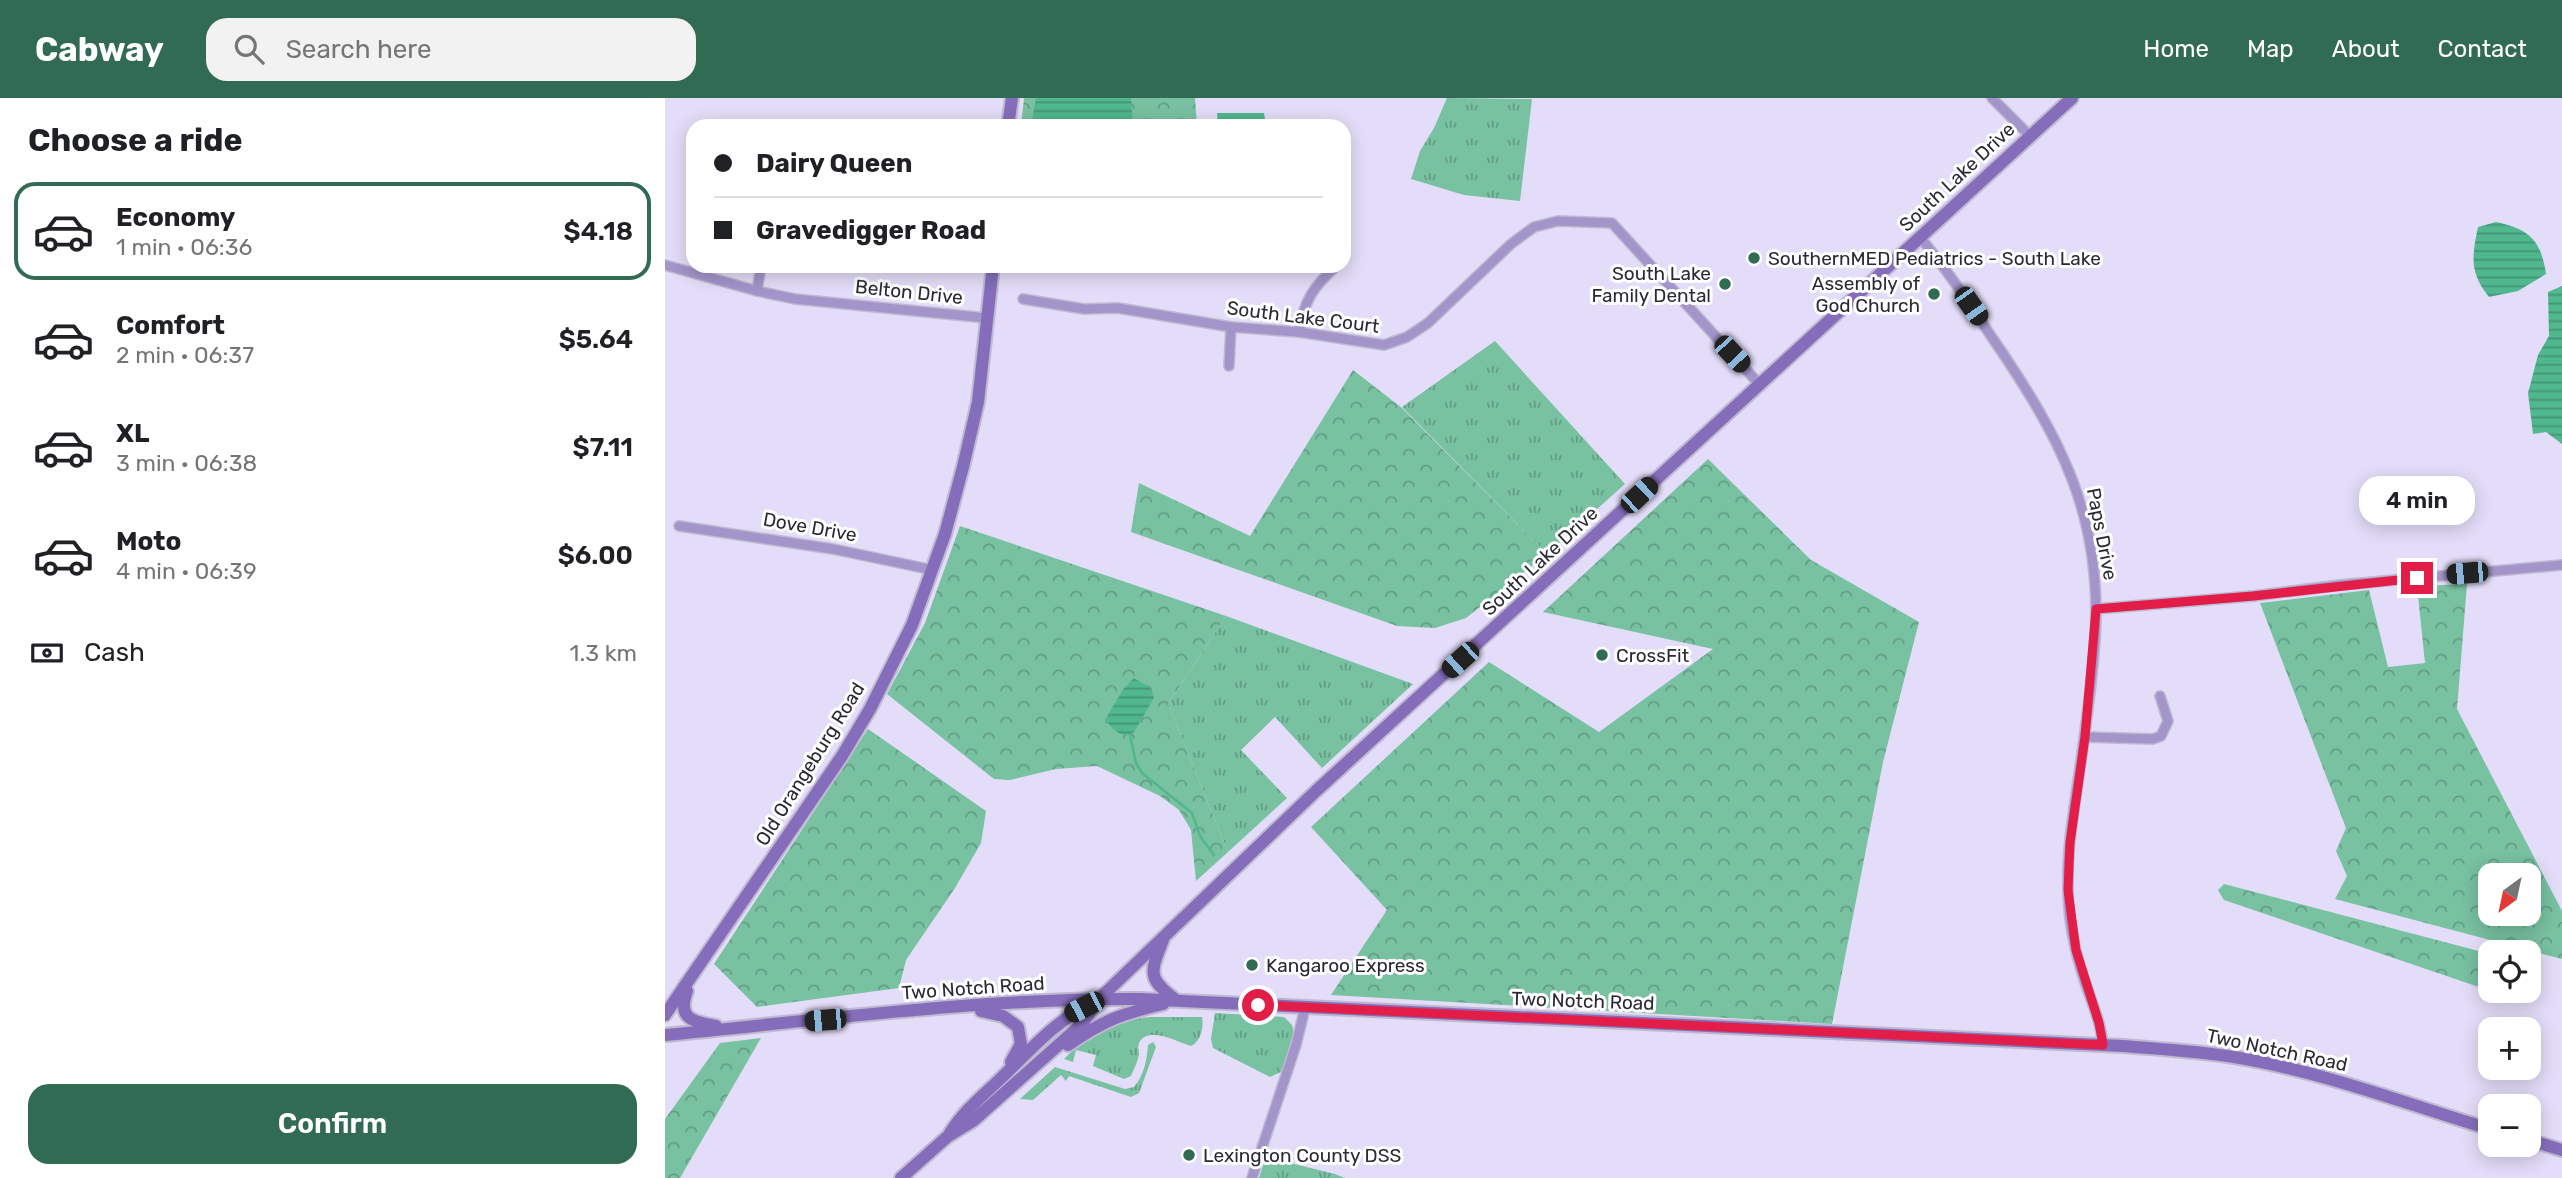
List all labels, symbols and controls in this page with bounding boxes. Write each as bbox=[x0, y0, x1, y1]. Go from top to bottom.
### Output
search box bbox=[206, 18, 696, 81]
text: Cabway bbox=[35, 30, 164, 69]
icon: search bbox=[230, 30, 268, 68]
text: Search here bbox=[286, 34, 432, 65]
text: Home bbox=[2143, 35, 2209, 63]
text: Map bbox=[2247, 35, 2294, 63]
text: About bbox=[2332, 35, 2400, 63]
text: Contact bbox=[2438, 35, 2527, 63]
street label: South Lake Drive bbox=[1895, 118, 2019, 236]
text: Choose a ride bbox=[28, 121, 242, 159]
text: Dairy Queen bbox=[756, 148, 912, 179]
icon: car bbox=[32, 200, 95, 263]
text: Economy bbox=[116, 202, 235, 233]
text: Gravedigger Road bbox=[756, 215, 986, 246]
text: $4.18 bbox=[564, 216, 633, 247]
text: 1 min · 06:36 bbox=[116, 233, 252, 261]
place label: SouthernMED Pediatrics - South Lake bbox=[1768, 247, 2101, 270]
marker: SouthernMED Pediatrics - South Lake bbox=[1746, 250, 1762, 266]
place label: South Lake Family Dental bbox=[1592, 262, 1711, 307]
place label: Assembly of God Church bbox=[1812, 272, 1921, 317]
street label: Belton Drive bbox=[854, 275, 964, 309]
marker: South Lake Family Dental bbox=[1717, 276, 1733, 292]
car bbox=[1951, 283, 1992, 329]
marker: Assembly of God Church bbox=[1926, 286, 1942, 302]
street label: South Lake Court bbox=[1226, 296, 1381, 338]
icon: car bbox=[32, 308, 95, 371]
text: Comfort bbox=[116, 310, 225, 341]
text: $5.64 bbox=[559, 324, 633, 355]
car bbox=[1710, 331, 1755, 377]
text: 2 min · 06:37 bbox=[116, 341, 254, 369]
icon: car bbox=[32, 416, 95, 479]
text: XL bbox=[116, 418, 149, 449]
text: $7.11 bbox=[573, 432, 633, 463]
text: 3 min · 06:38 bbox=[116, 449, 257, 477]
car bbox=[1617, 473, 1662, 517]
callout: 4 min bbox=[2359, 476, 2475, 526]
street label: Paps Drive bbox=[2082, 486, 2122, 582]
text: 4 min bbox=[2386, 486, 2448, 514]
street label: South Lake Drive bbox=[1478, 502, 1602, 620]
street label: Dove Drive bbox=[761, 507, 859, 547]
icon: car bbox=[32, 524, 95, 587]
text: Moto bbox=[116, 526, 181, 557]
text: $6.00 bbox=[558, 540, 633, 571]
text: 4 min · 06:39 bbox=[116, 557, 257, 585]
car bbox=[2446, 561, 2489, 585]
route end bbox=[2401, 562, 2433, 594]
icon: cash bbox=[28, 634, 66, 672]
text: Cash bbox=[84, 637, 145, 668]
car bbox=[1438, 638, 1483, 682]
text: 1.3 km bbox=[570, 639, 637, 667]
place label: CrossFit bbox=[1616, 644, 1690, 667]
marker: CrossFit bbox=[1594, 647, 1610, 663]
street label: Old Orangeburg Road bbox=[750, 678, 870, 850]
north arrow bbox=[2478, 863, 2541, 926]
map controls bbox=[2478, 863, 2541, 1157]
button: locate bbox=[2478, 940, 2541, 1003]
place label: Kangaroo Express bbox=[1266, 954, 1425, 977]
marker: Kangaroo Express bbox=[1244, 957, 1260, 973]
street label: Two Notch Road bbox=[901, 972, 1045, 1004]
street label: Two Notch Road bbox=[1511, 987, 1655, 1015]
car bbox=[1061, 988, 1108, 1026]
route start bbox=[1242, 989, 1274, 1021]
car bbox=[804, 1008, 847, 1032]
button: + bbox=[2478, 1017, 2541, 1080]
street label: Two Notch Road bbox=[2204, 1024, 2350, 1076]
button: Confirm bbox=[28, 1084, 637, 1164]
button: − bbox=[2478, 1094, 2541, 1157]
place label: Lexington County DSS bbox=[1203, 1144, 1401, 1167]
marker: Lexington County DSS bbox=[1181, 1147, 1197, 1163]

